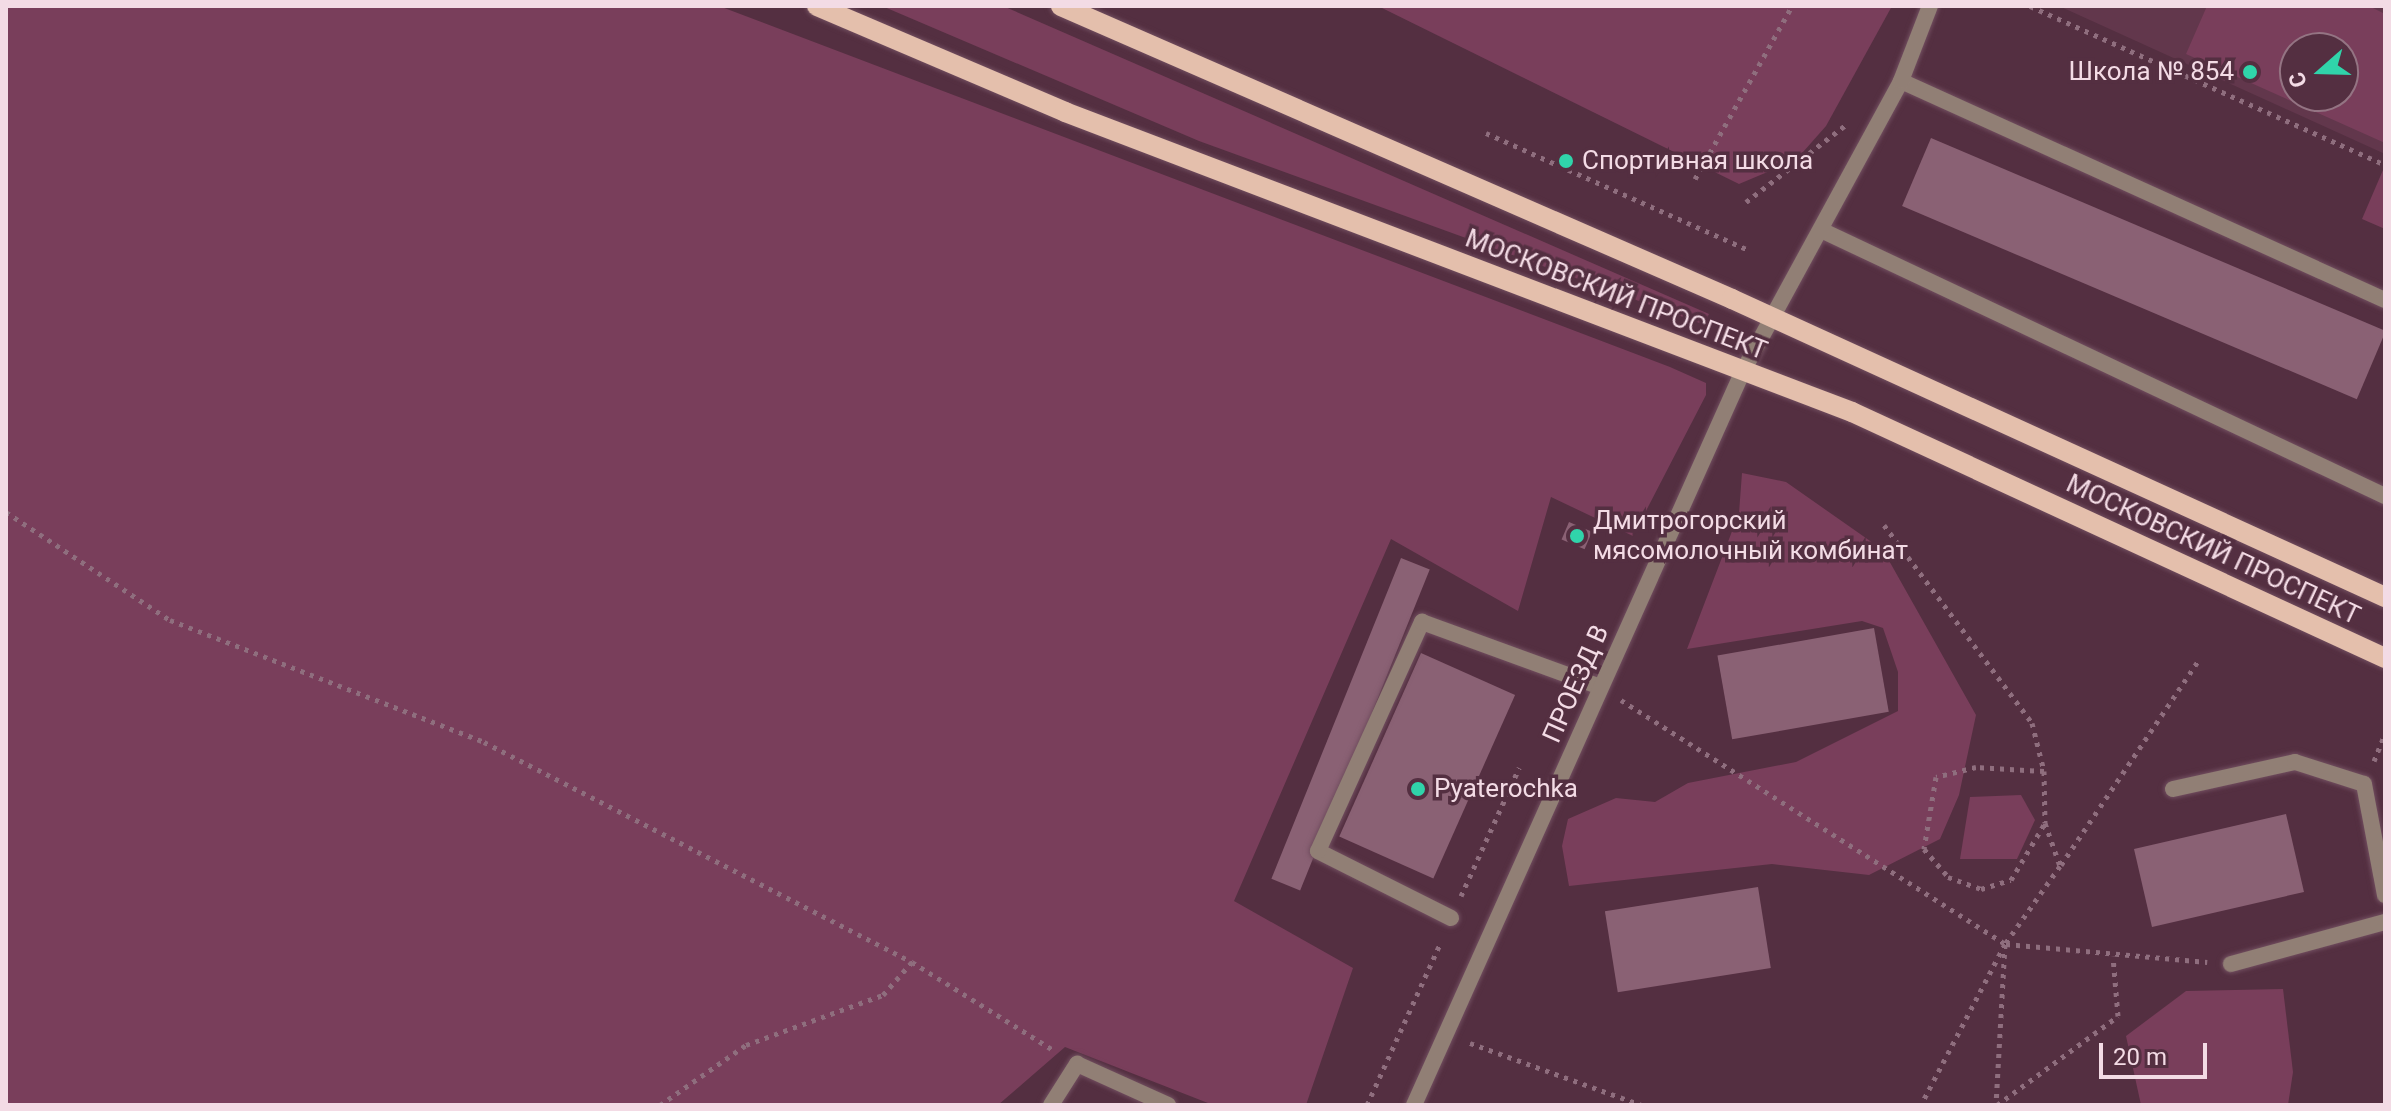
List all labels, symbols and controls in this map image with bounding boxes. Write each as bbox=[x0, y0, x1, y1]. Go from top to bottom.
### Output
north arrow bbox=[2279, 32, 2359, 112]
place label: Школа № 854 bbox=[2068, 56, 2234, 88]
marker: Школа № 854 bbox=[2241, 63, 2259, 81]
text: С bbox=[2284, 69, 2312, 91]
place label: Спортивная школа bbox=[1582, 145, 1813, 177]
marker: Спортивная школа bbox=[1557, 152, 1575, 170]
street label: МОСКОВСКИЙ ПРОСПЕКТ bbox=[1461, 223, 1771, 367]
street label: МОСКОВСКИЙ ПРОСПЕКТ bbox=[2061, 468, 2365, 632]
place label: Дмитрогорский мясомолочный комбинат bbox=[1593, 505, 1908, 566]
marker: Дмитрогорский мясомолочный комбинат bbox=[1568, 527, 1586, 545]
street label: ПРОЕЗД B bbox=[1536, 620, 1616, 748]
place label: Pyaterochka bbox=[1434, 773, 1578, 805]
marker: Pyaterochka bbox=[1409, 780, 1427, 798]
scale bar bbox=[2103, 1027, 2211, 1077]
text: 20 m bbox=[2113, 1043, 2167, 1071]

